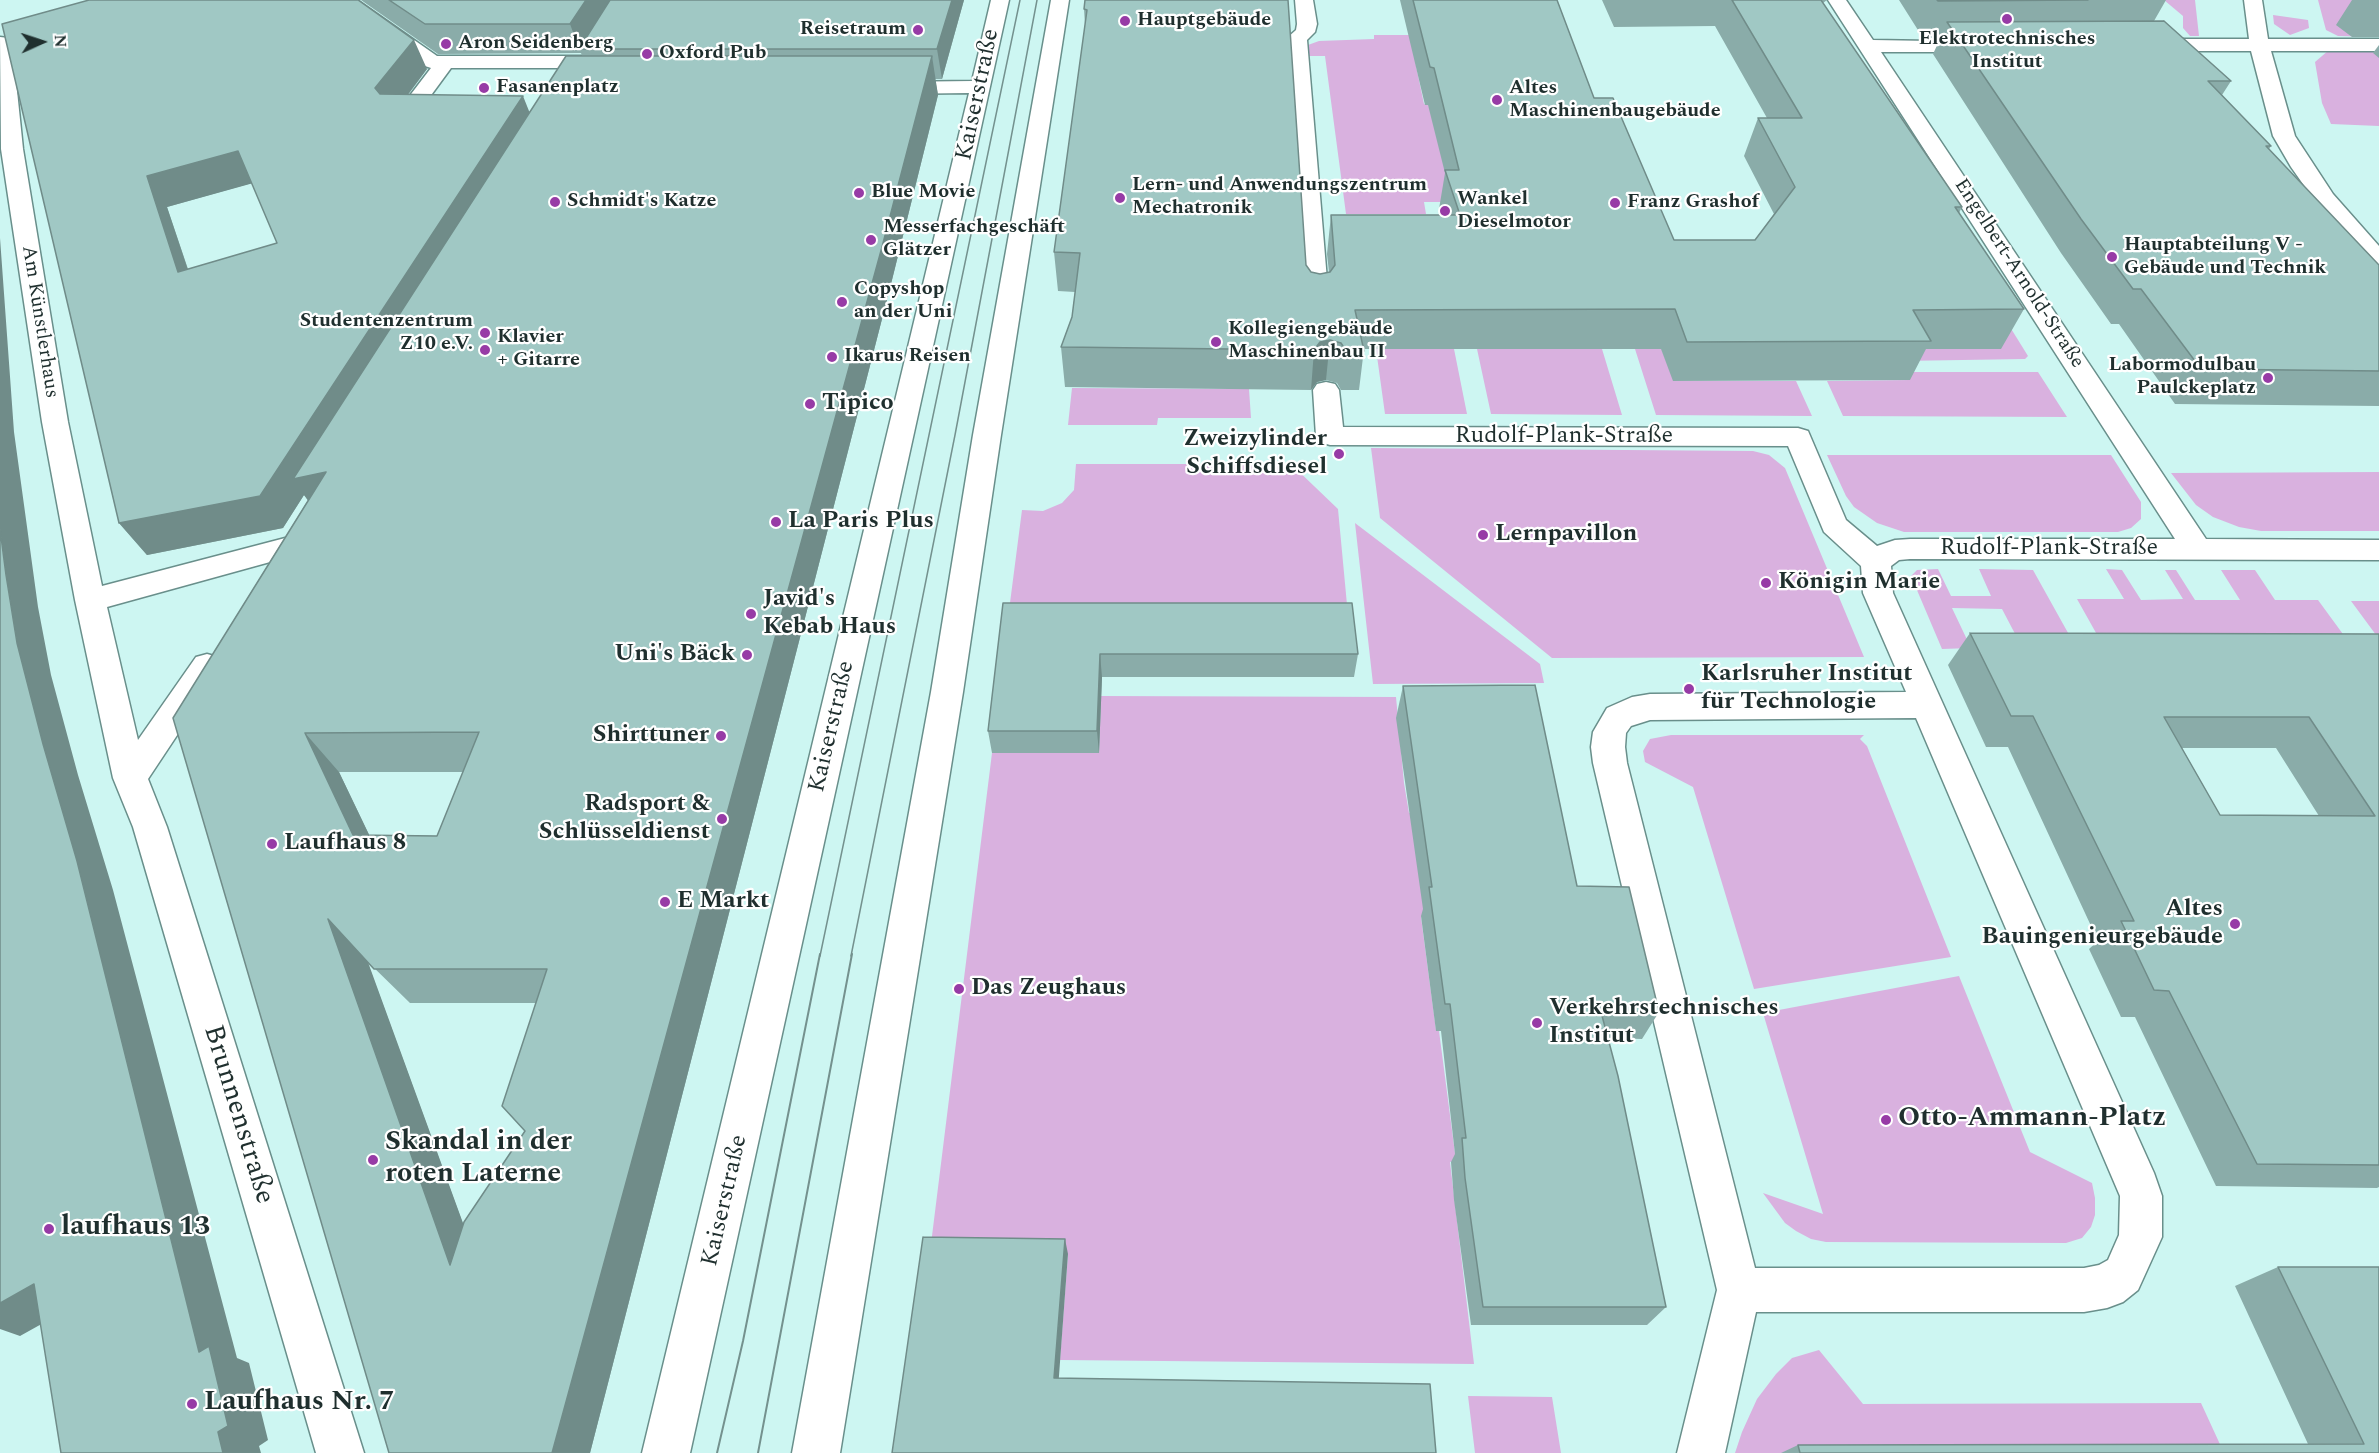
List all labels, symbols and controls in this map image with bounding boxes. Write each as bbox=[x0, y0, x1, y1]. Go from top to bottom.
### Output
place label: Hauptgebäude bbox=[1137, 9, 1271, 33]
north arrow bbox=[12, 12, 72, 72]
marker: Elektrotechnisches Institut bbox=[2000, 12, 2014, 26]
marker: Hauptgebäude bbox=[1118, 14, 1132, 28]
place label: Reisetraum bbox=[800, 18, 906, 42]
marker: Reisetraum bbox=[911, 23, 925, 37]
street label: Kaiserstraße bbox=[951, 26, 1007, 164]
place label: Elektrotechnisches Institut bbox=[1918, 28, 2096, 75]
place label: Aron Seidenberg bbox=[458, 32, 613, 56]
text: N bbox=[48, 34, 72, 48]
marker: Aron Seidenberg bbox=[439, 37, 453, 51]
place label: Oxford Pub bbox=[659, 42, 766, 66]
marker: Oxford Pub bbox=[640, 47, 654, 61]
place label: Fasanenplatz bbox=[496, 76, 619, 100]
place label: Altes Maschinenbaugebäude bbox=[1509, 77, 1721, 124]
marker: Fasanenplatz bbox=[477, 81, 491, 95]
marker: Altes Maschinenbaugebäude bbox=[1490, 93, 1504, 107]
place label: Lern- und Anwendungszentrum Mechatronik bbox=[1132, 174, 1427, 221]
street label: Engelbert-Arnold-Straße bbox=[1948, 175, 2088, 373]
place label: Blue Movie bbox=[871, 181, 975, 205]
marker: Blue Movie bbox=[852, 186, 866, 200]
place label: Wankel Dieselmotor bbox=[1457, 188, 1571, 235]
place label: Schmidt's Katze bbox=[567, 190, 716, 214]
marker: Lern- und Anwendungszentrum Mechatronik bbox=[1113, 191, 1127, 205]
place label: Franz Grashof bbox=[1627, 191, 1759, 215]
marker: Schmidt's Katze bbox=[548, 195, 562, 209]
marker: Franz Grashof bbox=[1608, 196, 1622, 210]
marker: Wankel Dieselmotor bbox=[1438, 204, 1452, 218]
place label: Messerfachgeschäft Glätzer bbox=[883, 216, 1065, 263]
marker: Messerfachgeschäft Glätzer bbox=[864, 233, 878, 247]
place label: Hauptabteilung V - Gebäude und Technik bbox=[2124, 234, 2326, 281]
street label: Am Künstlerhaus bbox=[15, 244, 63, 400]
marker: Hauptabteilung V - Gebäude und Technik bbox=[2105, 250, 2119, 264]
place label: Copyshop an der Uni bbox=[854, 278, 952, 325]
marker: Copyshop an der Uni bbox=[835, 295, 849, 309]
place label: Studentenzentrum Z10 e.V. bbox=[300, 310, 473, 357]
place label: Kollegiengebäude Maschinenbau II bbox=[1228, 318, 1393, 365]
marker: Studentenzentrum Z10 e.V. bbox=[478, 326, 492, 340]
place label: Klavier + Gitarre bbox=[497, 326, 580, 373]
marker: Kollegiengebäude Maschinenbau II bbox=[1209, 335, 1223, 349]
marker: Klavier + Gitarre bbox=[478, 343, 492, 357]
place label: Ikarus Reisen bbox=[844, 345, 971, 369]
marker: Ikarus Reisen bbox=[825, 350, 839, 364]
place label: Labormodulbau Paulckeplatz bbox=[2108, 354, 2256, 401]
marker: Labormodulbau Paulckeplatz bbox=[2261, 371, 2275, 385]
place label: Tipico bbox=[822, 390, 894, 418]
marker: Tipico bbox=[803, 397, 817, 411]
street label: Rudolf-Plank-Straße bbox=[1455, 423, 1673, 451]
place label: Zweizylinder Schiffsdiesel bbox=[1183, 426, 1327, 482]
marker: Zweizylinder Schiffsdiesel bbox=[1332, 447, 1346, 461]
place label: La Paris Plus bbox=[788, 508, 934, 536]
marker: La Paris Plus bbox=[769, 515, 783, 529]
place label: Lernpavillon bbox=[1495, 521, 1637, 549]
marker: Lernpavillon bbox=[1476, 528, 1490, 542]
street label: Rudolf-Plank-Straße bbox=[1940, 535, 2158, 563]
place label: Königin Marie bbox=[1778, 569, 1940, 597]
marker: Königin Marie bbox=[1759, 576, 1773, 590]
place label: Javid's Kebab Haus bbox=[763, 586, 896, 642]
marker: Javid's Kebab Haus bbox=[744, 607, 758, 621]
place label: Uni's Bäck bbox=[614, 641, 735, 669]
marker: Uni's Bäck bbox=[740, 648, 754, 662]
street label: Kaiserstraße bbox=[804, 658, 862, 796]
place label: Karlsruher Institut für Technologie bbox=[1701, 661, 1912, 717]
marker: Karlsruher Institut für Technologie bbox=[1682, 682, 1696, 696]
place label: Shirttuner bbox=[593, 722, 709, 750]
marker: Shirttuner bbox=[714, 729, 728, 743]
place label: Radsport & Schlüsseldienst bbox=[539, 791, 710, 847]
marker: Radsport & Schlüsseldienst bbox=[715, 812, 729, 826]
place label: Laufhaus 8 bbox=[284, 830, 406, 858]
marker: Laufhaus 8 bbox=[265, 837, 279, 851]
place label: E Markt bbox=[677, 888, 769, 916]
marker: E Markt bbox=[658, 895, 672, 909]
place label: Altes Bauingenieurgebäude bbox=[1982, 896, 2223, 952]
marker: Altes Bauingenieurgebäude bbox=[2228, 917, 2242, 931]
place label: Das Zeughaus bbox=[971, 975, 1126, 1003]
marker: Das Zeughaus bbox=[952, 982, 966, 996]
place label: Verkehrstechnisches Institut bbox=[1549, 995, 1779, 1051]
marker: Verkehrstechnisches Institut bbox=[1530, 1016, 1544, 1030]
street label: Brunnenstraße bbox=[194, 1022, 280, 1208]
place label: Otto-Ammann-Platz bbox=[1898, 1103, 2166, 1137]
marker: Otto-Ammann-Platz bbox=[1879, 1113, 1893, 1127]
place label: Skandal in der roten Laterne bbox=[385, 1127, 572, 1193]
street label: Kaiserstraße bbox=[697, 1132, 755, 1270]
marker: Skandal in der roten Laterne bbox=[366, 1153, 380, 1167]
place label: laufhaus 13 bbox=[61, 1212, 210, 1246]
marker: laufhaus 13 bbox=[42, 1222, 56, 1236]
place label: Laufhaus Nr. 7 bbox=[204, 1387, 395, 1421]
marker: Laufhaus Nr. 7 bbox=[185, 1397, 199, 1411]

